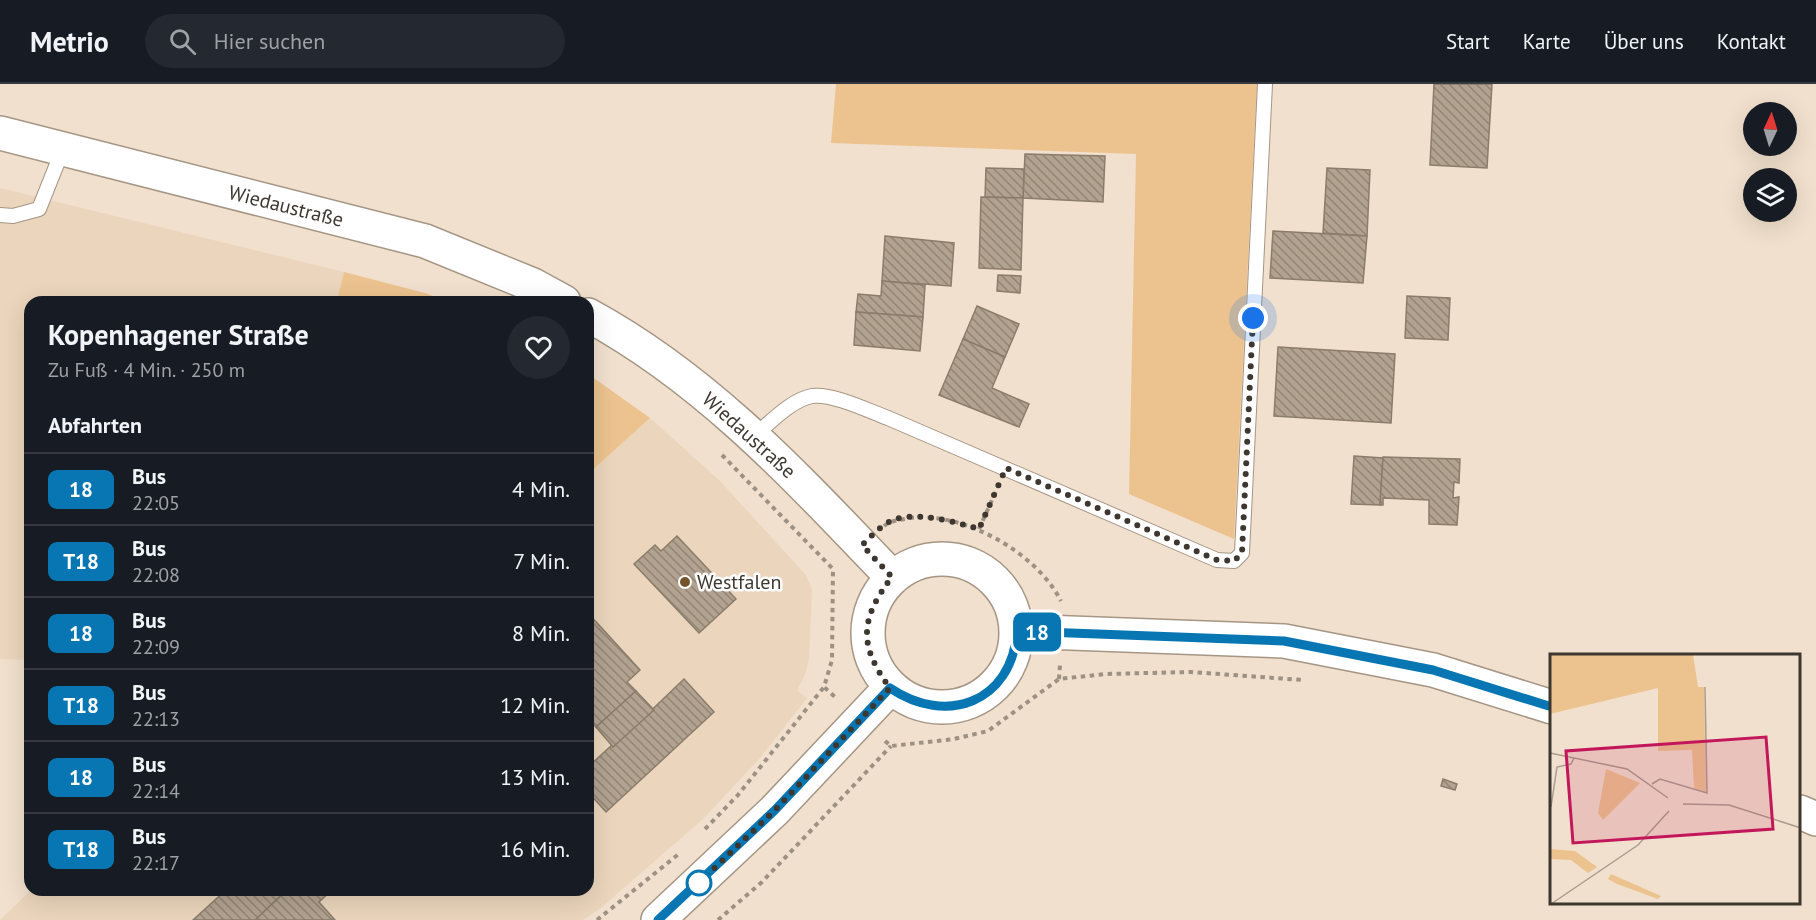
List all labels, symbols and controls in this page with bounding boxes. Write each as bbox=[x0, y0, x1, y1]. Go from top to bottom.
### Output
search box bbox=[145, 14, 565, 68]
text: Metrio bbox=[30, 23, 109, 60]
icon: search bbox=[166, 25, 199, 58]
text: Hier suchen bbox=[214, 27, 325, 55]
text: Start bbox=[1446, 28, 1490, 55]
text: Karte bbox=[1523, 28, 1571, 55]
text: Über uns bbox=[1604, 28, 1684, 55]
text: Kontakt bbox=[1717, 28, 1786, 55]
north arrow bbox=[1743, 102, 1797, 156]
map controls bbox=[1743, 102, 1797, 222]
button: layers bbox=[1743, 168, 1797, 222]
street label: Wiedaustraße bbox=[226, 179, 346, 233]
your location bbox=[1238, 303, 1268, 333]
text: Kopenhagener Straße bbox=[48, 316, 309, 353]
button: heart bbox=[507, 316, 570, 379]
text: Zu Fuß · 4 Min. · 250 m bbox=[48, 357, 245, 383]
street label: Wiedaustraße bbox=[697, 386, 801, 484]
text: Abfahrten bbox=[48, 411, 142, 439]
text: Bus bbox=[132, 462, 166, 490]
text: 4 Min. bbox=[512, 475, 570, 503]
text: 18 bbox=[69, 476, 93, 503]
text: 22:05 bbox=[132, 490, 180, 516]
text: Bus bbox=[132, 534, 166, 562]
text: 7 Min. bbox=[513, 547, 570, 575]
text: T18 bbox=[63, 548, 99, 575]
text: 22:08 bbox=[132, 562, 180, 588]
place label: Westfalen bbox=[697, 569, 781, 595]
marker: Westfalen bbox=[678, 575, 692, 589]
text: Bus bbox=[132, 606, 166, 634]
line badge: 18 bbox=[1010, 612, 1064, 652]
text: 8 Min. bbox=[512, 619, 570, 647]
text: 18 bbox=[1025, 619, 1049, 646]
text: 18 bbox=[69, 620, 93, 647]
text: 22:09 bbox=[132, 634, 180, 660]
inset map bbox=[1550, 654, 1801, 905]
text: Bus bbox=[132, 678, 166, 706]
text: 12 Min. bbox=[500, 691, 570, 719]
text: T18 bbox=[63, 692, 99, 719]
text: 22:13 bbox=[132, 706, 180, 732]
text: Bus bbox=[132, 750, 166, 778]
text: 13 Min. bbox=[500, 763, 570, 791]
text: 18 bbox=[69, 764, 93, 791]
text: 22:14 bbox=[132, 778, 180, 804]
text: Bus bbox=[132, 822, 166, 850]
text: 16 Min. bbox=[500, 835, 570, 863]
text: T18 bbox=[63, 836, 99, 863]
text: 22:17 bbox=[132, 850, 180, 876]
unlabelled marker bbox=[686, 870, 712, 896]

